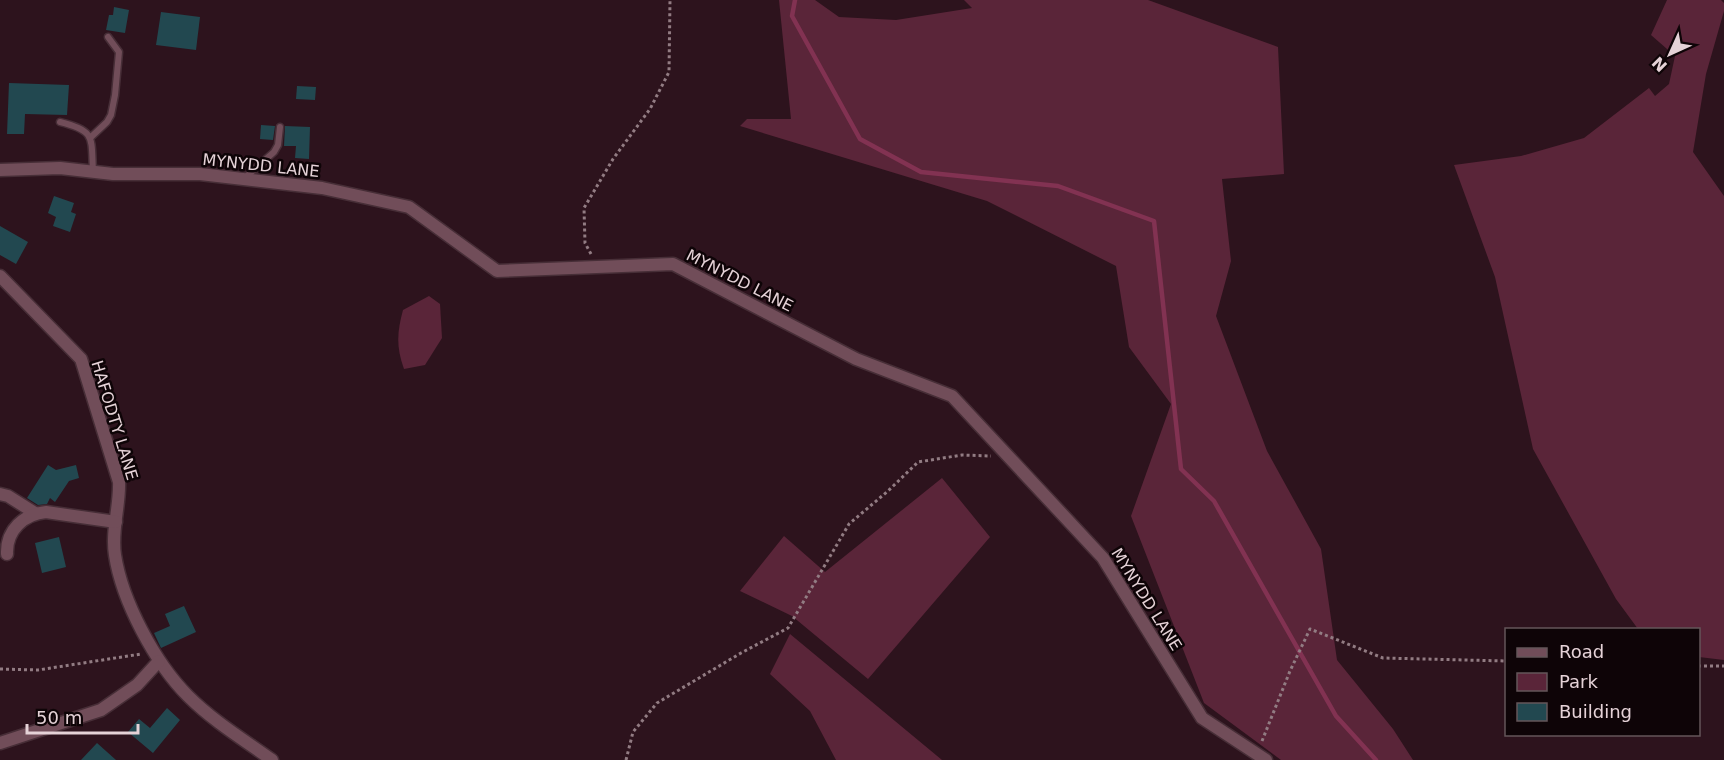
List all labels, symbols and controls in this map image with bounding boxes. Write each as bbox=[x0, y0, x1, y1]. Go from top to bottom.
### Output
north arrow bbox=[1640, 24, 1700, 84]
text: N bbox=[1648, 53, 1671, 76]
street label: MYNYDD LANE bbox=[202, 150, 320, 181]
street label: MYNYDD LANE bbox=[683, 245, 796, 316]
street label: HAFODTY LANE bbox=[87, 358, 142, 482]
street label: MYNYDD LANE bbox=[1107, 544, 1186, 654]
legend bbox=[1505, 628, 1700, 736]
text: Road bbox=[1559, 641, 1604, 662]
text: Park bbox=[1559, 671, 1598, 692]
scale bar bbox=[27, 697, 138, 735]
text: Building bbox=[1559, 701, 1632, 722]
text: 50 m bbox=[36, 707, 82, 728]

